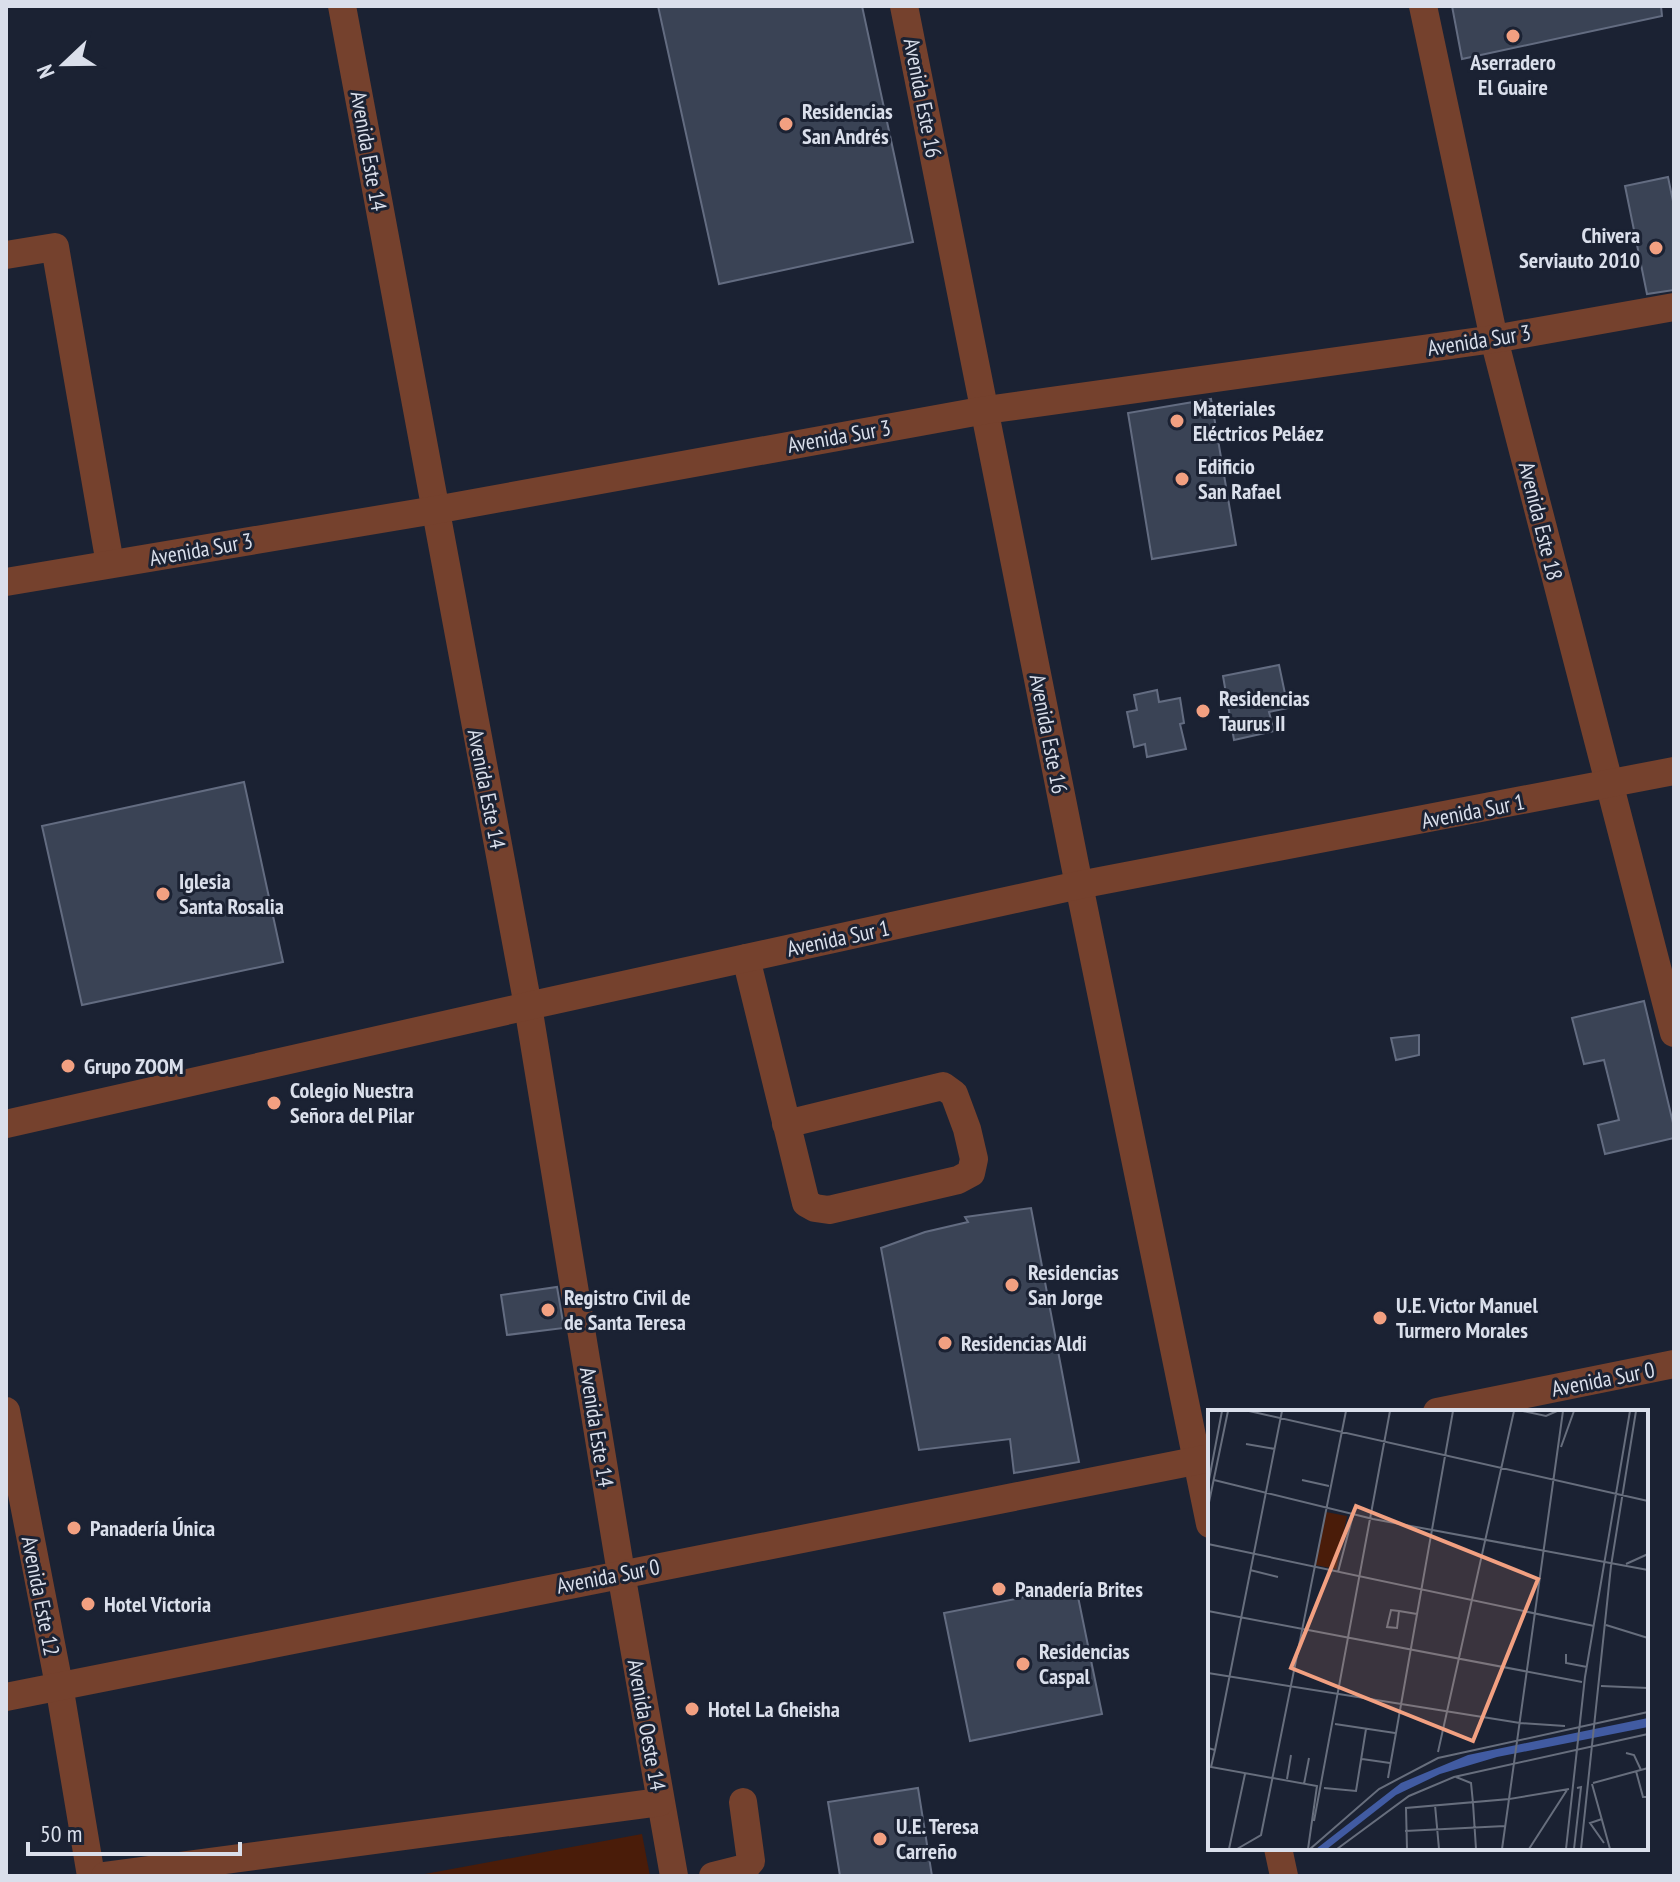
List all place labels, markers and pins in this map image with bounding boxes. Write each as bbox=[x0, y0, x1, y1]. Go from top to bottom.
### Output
marker: Aserradero El Guaire bbox=[1504, 27, 1522, 45]
place label: Aserradero El Guaire bbox=[1469, 48, 1556, 101]
place label: Residencias San Andrés bbox=[802, 97, 893, 150]
marker: Residencias San Andrés bbox=[777, 115, 795, 133]
place label: Chivera Serviauto 2010 bbox=[1519, 221, 1640, 274]
marker: Chivera Serviauto 2010 bbox=[1647, 239, 1665, 257]
place label: Materiales Eléctricos Peláez bbox=[1193, 394, 1324, 447]
marker: Materiales Eléctricos Peláez bbox=[1168, 412, 1186, 430]
place label: Edificio San Rafael bbox=[1198, 452, 1282, 505]
marker: Edificio San Rafael bbox=[1173, 470, 1191, 488]
place label: Residencias Taurus II bbox=[1219, 684, 1310, 737]
marker: Residencias Taurus II bbox=[1194, 702, 1212, 720]
place label: Iglesia Santa Rosalia bbox=[179, 867, 284, 920]
marker: Iglesia Santa Rosalia bbox=[154, 885, 172, 903]
place label: Grupo ZOOM bbox=[84, 1052, 184, 1080]
marker: Grupo ZOOM bbox=[59, 1057, 77, 1075]
place label: Colegio Nuestra Señora del Pilar bbox=[290, 1076, 415, 1129]
marker: Colegio Nuestra Señora del Pilar bbox=[265, 1094, 283, 1112]
place label: Residencias San Jorge bbox=[1028, 1258, 1119, 1311]
marker: Residencias San Jorge bbox=[1003, 1276, 1021, 1294]
place label: Registro Civil de de Santa Teresa bbox=[564, 1283, 691, 1336]
place label: U.E. Victor Manuel Turmero Morales bbox=[1396, 1291, 1538, 1344]
marker: Registro Civil de de Santa Teresa bbox=[539, 1301, 557, 1319]
marker: U.E. Victor Manuel Turmero Morales bbox=[1371, 1309, 1389, 1327]
place label: Residencias Aldi bbox=[961, 1329, 1087, 1357]
marker: Residencias Aldi bbox=[936, 1334, 954, 1352]
place label: Panadería Única bbox=[90, 1514, 215, 1542]
marker: Panadería Única bbox=[65, 1519, 83, 1537]
place label: Panadería Brites bbox=[1015, 1575, 1143, 1603]
marker: Panadería Brites bbox=[990, 1580, 1008, 1598]
place label: Hotel Victoria bbox=[104, 1590, 211, 1618]
marker: Hotel Victoria bbox=[79, 1595, 97, 1613]
place label: Residencias Caspal bbox=[1039, 1637, 1130, 1690]
marker: Residencias Caspal bbox=[1014, 1655, 1032, 1673]
place label: Hotel La Gheisha bbox=[708, 1695, 840, 1723]
marker: Hotel La Gheisha bbox=[683, 1700, 701, 1718]
place label: U.E. Teresa Carreño bbox=[896, 1812, 979, 1865]
marker: U.E. Teresa Carreño bbox=[871, 1830, 889, 1848]

